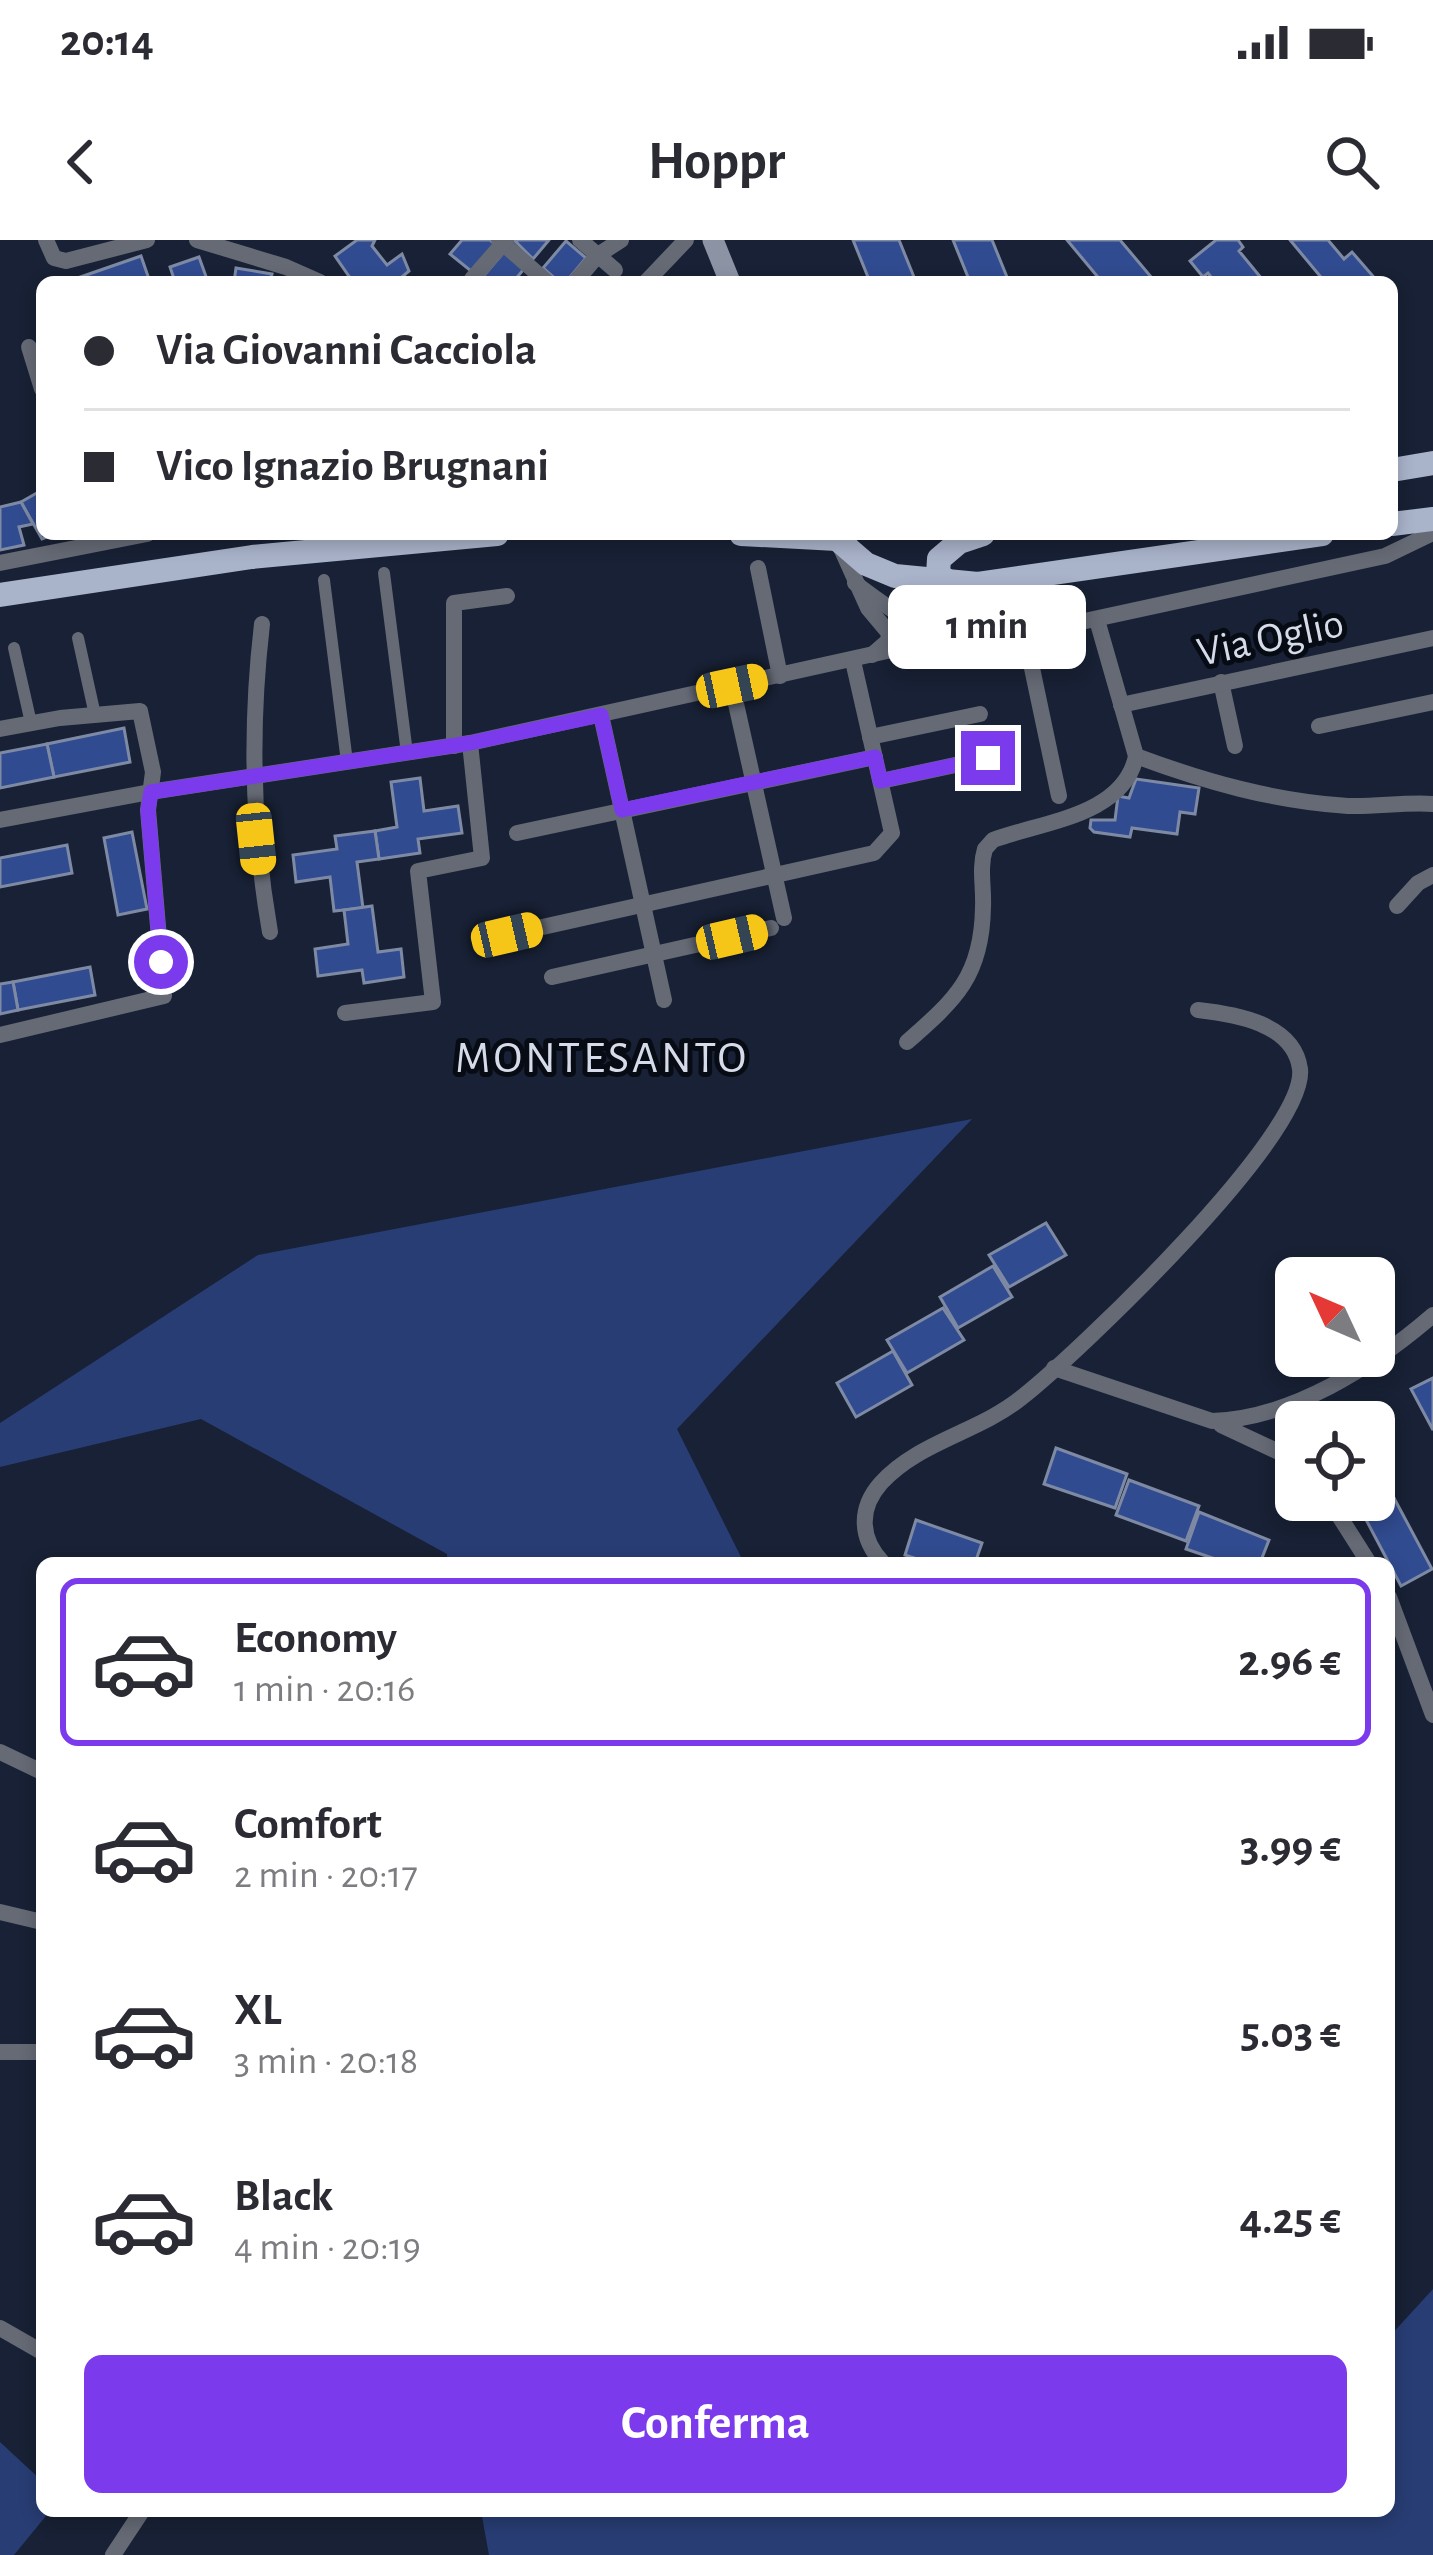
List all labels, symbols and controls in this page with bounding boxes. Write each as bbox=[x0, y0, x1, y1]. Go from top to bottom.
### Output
text: 20:14 bbox=[60, 19, 154, 64]
icon: back bbox=[48, 129, 114, 195]
icon: search bbox=[1319, 129, 1385, 195]
text: Hoppr bbox=[648, 135, 785, 189]
text: Via Giovanni Cacciola bbox=[156, 328, 537, 373]
text: Vico Ignazio Brugnani bbox=[156, 444, 549, 489]
callout: 1 min bbox=[889, 584, 1087, 668]
street label: Via Oglio bbox=[1193, 602, 1347, 674]
text: 1 min bbox=[946, 607, 1028, 646]
car bbox=[693, 661, 771, 711]
route end bbox=[961, 731, 1015, 785]
car bbox=[234, 801, 278, 877]
car bbox=[468, 909, 546, 961]
car bbox=[693, 911, 771, 963]
route start bbox=[134, 935, 188, 989]
district label: MONTESANTO bbox=[455, 1036, 749, 1081]
north arrow bbox=[1275, 1257, 1395, 1377]
map controls bbox=[1275, 1257, 1395, 1521]
button: locate bbox=[1275, 1401, 1395, 1521]
icon: car bbox=[90, 1608, 198, 1716]
text: Economy bbox=[234, 1616, 397, 1661]
text: 2.96 € bbox=[1238, 1639, 1341, 1684]
text: 1 min · 20:16 bbox=[234, 1670, 415, 1709]
icon: car bbox=[90, 1794, 198, 1902]
text: Comfort bbox=[234, 1802, 382, 1847]
text: 3.99 € bbox=[1240, 1825, 1341, 1870]
text: 2 min · 20:17 bbox=[234, 1856, 418, 1895]
icon: car bbox=[90, 1980, 198, 2088]
text: XL bbox=[234, 1988, 282, 2033]
text: 5.03 € bbox=[1241, 2011, 1341, 2056]
text: 3 min · 20:18 bbox=[234, 2042, 418, 2081]
icon: car bbox=[90, 2166, 198, 2274]
text: Black bbox=[234, 2174, 333, 2219]
text: 4.25 € bbox=[1240, 2197, 1341, 2242]
text: 4 min · 20:19 bbox=[234, 2228, 421, 2267]
button: Conferma bbox=[84, 2355, 1347, 2493]

